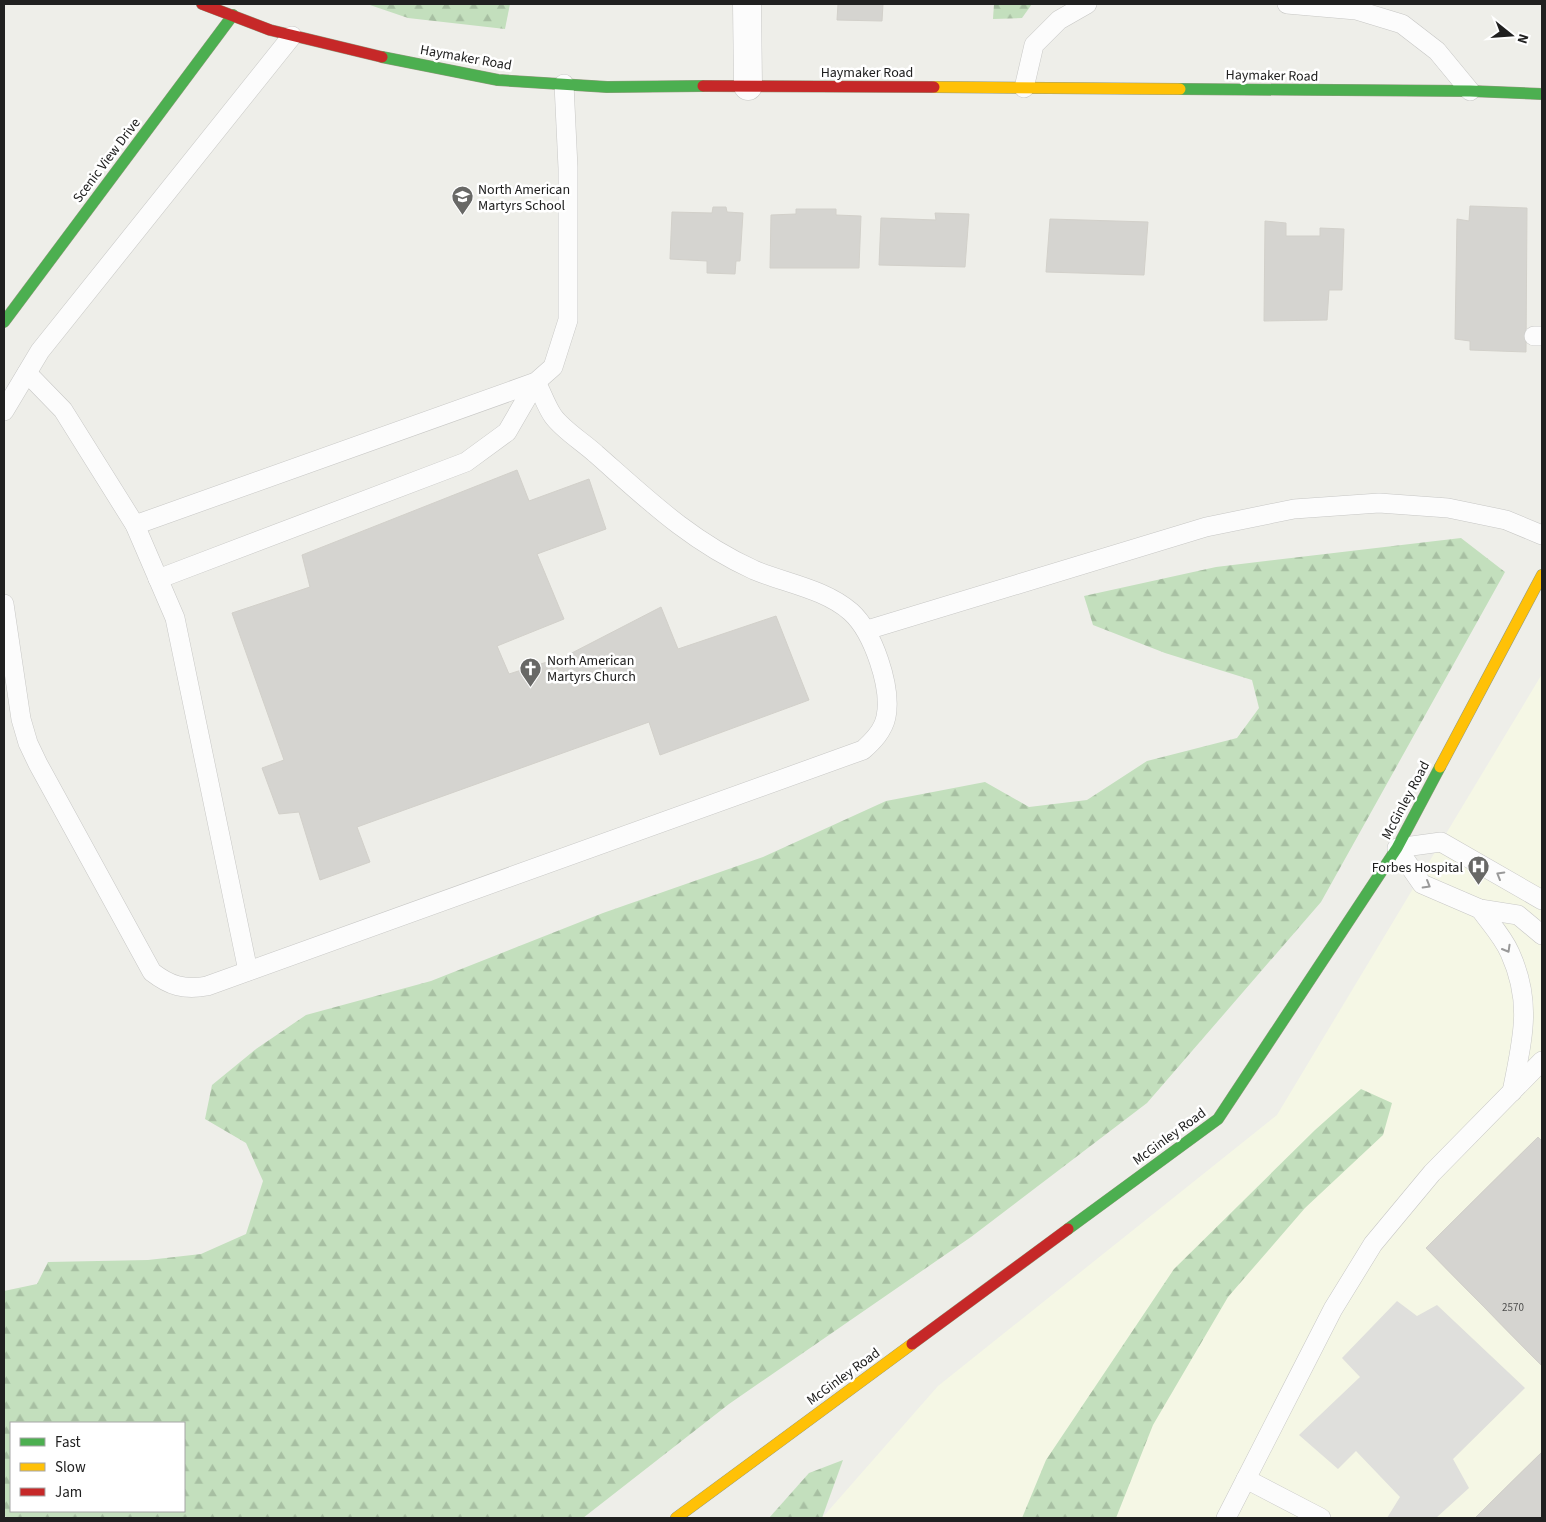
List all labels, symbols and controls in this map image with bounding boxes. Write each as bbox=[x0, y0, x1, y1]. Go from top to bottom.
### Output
north arrow bbox=[1486, 10, 1536, 60]
text: N bbox=[1512, 31, 1533, 46]
street label: Haymaker Road bbox=[418, 40, 513, 76]
street label: Haymaker Road bbox=[821, 63, 913, 83]
street label: Haymaker Road bbox=[1225, 65, 1319, 87]
street label: Scenic View Drive bbox=[68, 114, 145, 207]
place label: North American Martyrs School bbox=[478, 180, 570, 216]
school or university icon: North American Martyrs School bbox=[450, 185, 474, 216]
place label: Norh American Martyrs Church bbox=[547, 651, 636, 687]
church icon: Norh American Martyrs Church bbox=[519, 656, 543, 687]
street label: McGinley Road bbox=[1377, 758, 1435, 843]
hospital icon: Forbes Hospital bbox=[1467, 855, 1491, 886]
place label: Forbes Hospital bbox=[1372, 858, 1463, 878]
one-way arrow bbox=[1497, 871, 1506, 881]
one-way arrow bbox=[1421, 879, 1430, 889]
one-way arrow bbox=[1501, 943, 1511, 952]
street label: McGinley Road bbox=[1129, 1103, 1210, 1170]
house number: 2570 bbox=[1502, 1300, 1524, 1315]
street label: McGinley Road bbox=[803, 1343, 884, 1410]
legend bbox=[10, 1422, 185, 1512]
text: Fast bbox=[55, 1432, 81, 1453]
text: Slow bbox=[55, 1457, 86, 1478]
text: Jam bbox=[55, 1482, 82, 1503]

